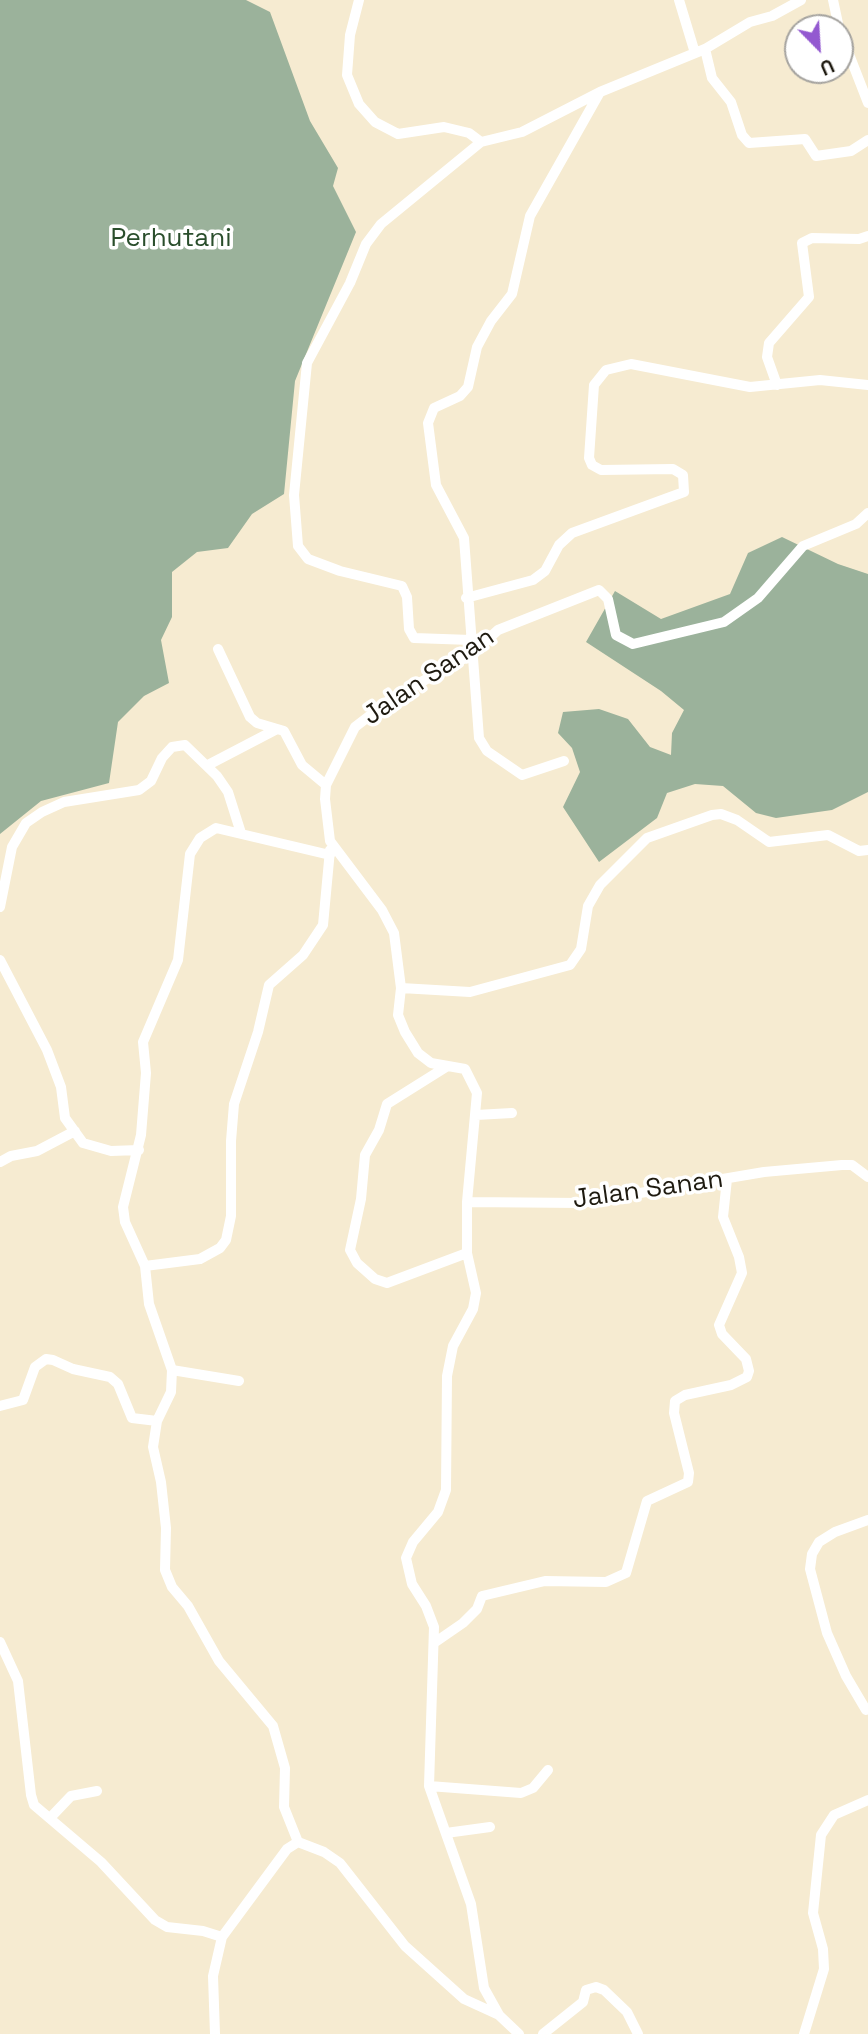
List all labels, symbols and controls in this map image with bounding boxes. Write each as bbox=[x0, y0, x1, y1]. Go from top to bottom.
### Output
north arrow bbox=[784, 14, 854, 84]
text: U bbox=[816, 53, 838, 81]
park label: Perhutani bbox=[110, 223, 232, 255]
street label: Jalan Sanan bbox=[358, 622, 500, 732]
street label: Jalan Sanan bbox=[571, 1164, 725, 1216]

